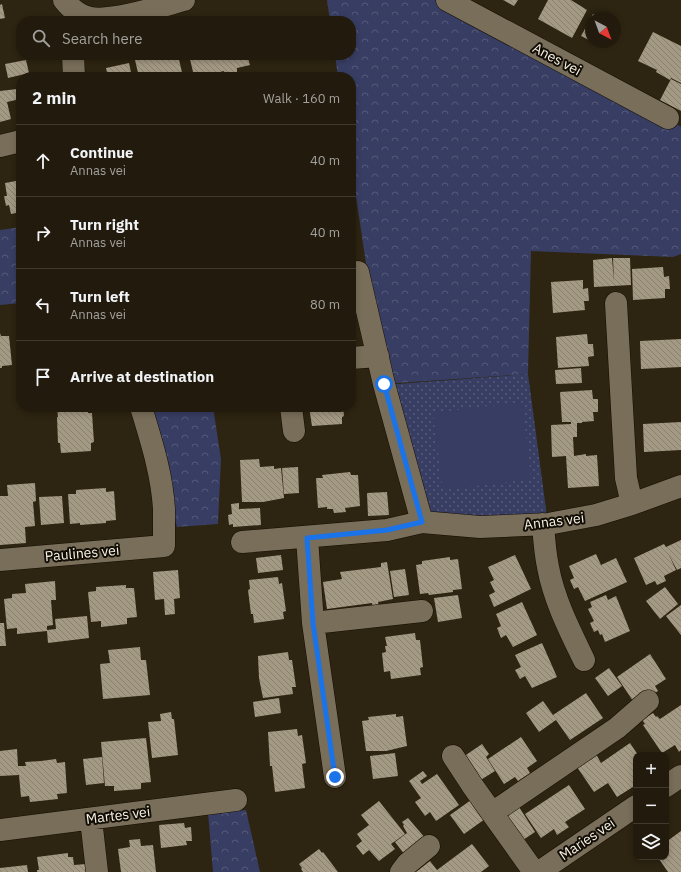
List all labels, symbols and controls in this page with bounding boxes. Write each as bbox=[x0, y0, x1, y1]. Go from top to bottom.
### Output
north arrow bbox=[585, 12, 621, 48]
search box bbox=[16, 16, 356, 60]
icon: search bbox=[30, 27, 52, 49]
text: Search here bbox=[62, 29, 142, 48]
street label: Anes vei bbox=[530, 39, 584, 79]
text: 2 min bbox=[32, 87, 76, 109]
text: Walk · 160 m bbox=[263, 90, 340, 107]
text: Continue bbox=[70, 143, 134, 162]
icon: ahead bbox=[32, 150, 54, 172]
text: 40 m bbox=[310, 152, 340, 169]
text: Annas vei bbox=[70, 162, 126, 179]
text: Turn right bbox=[70, 215, 139, 234]
icon: right bbox=[32, 222, 54, 244]
text: 40 m bbox=[310, 224, 340, 241]
text: Annas vei bbox=[70, 234, 126, 251]
text: Turn left bbox=[70, 287, 130, 306]
icon: left bbox=[32, 294, 54, 316]
text: 80 m bbox=[310, 296, 340, 313]
text: Annas vei bbox=[70, 306, 126, 323]
icon: arrive bbox=[32, 366, 54, 388]
text: Arrive at destination bbox=[70, 367, 214, 386]
route start bbox=[375, 375, 393, 393]
street label: Annas vei bbox=[523, 508, 585, 534]
street label: Paulines vei bbox=[44, 541, 120, 565]
map controls bbox=[633, 752, 669, 860]
button: + bbox=[633, 752, 669, 788]
route end bbox=[326, 768, 344, 786]
button: − bbox=[633, 788, 669, 824]
street label: Martes vei bbox=[85, 802, 151, 828]
street label: Maries vei bbox=[556, 814, 618, 864]
button: layers bbox=[633, 824, 669, 860]

